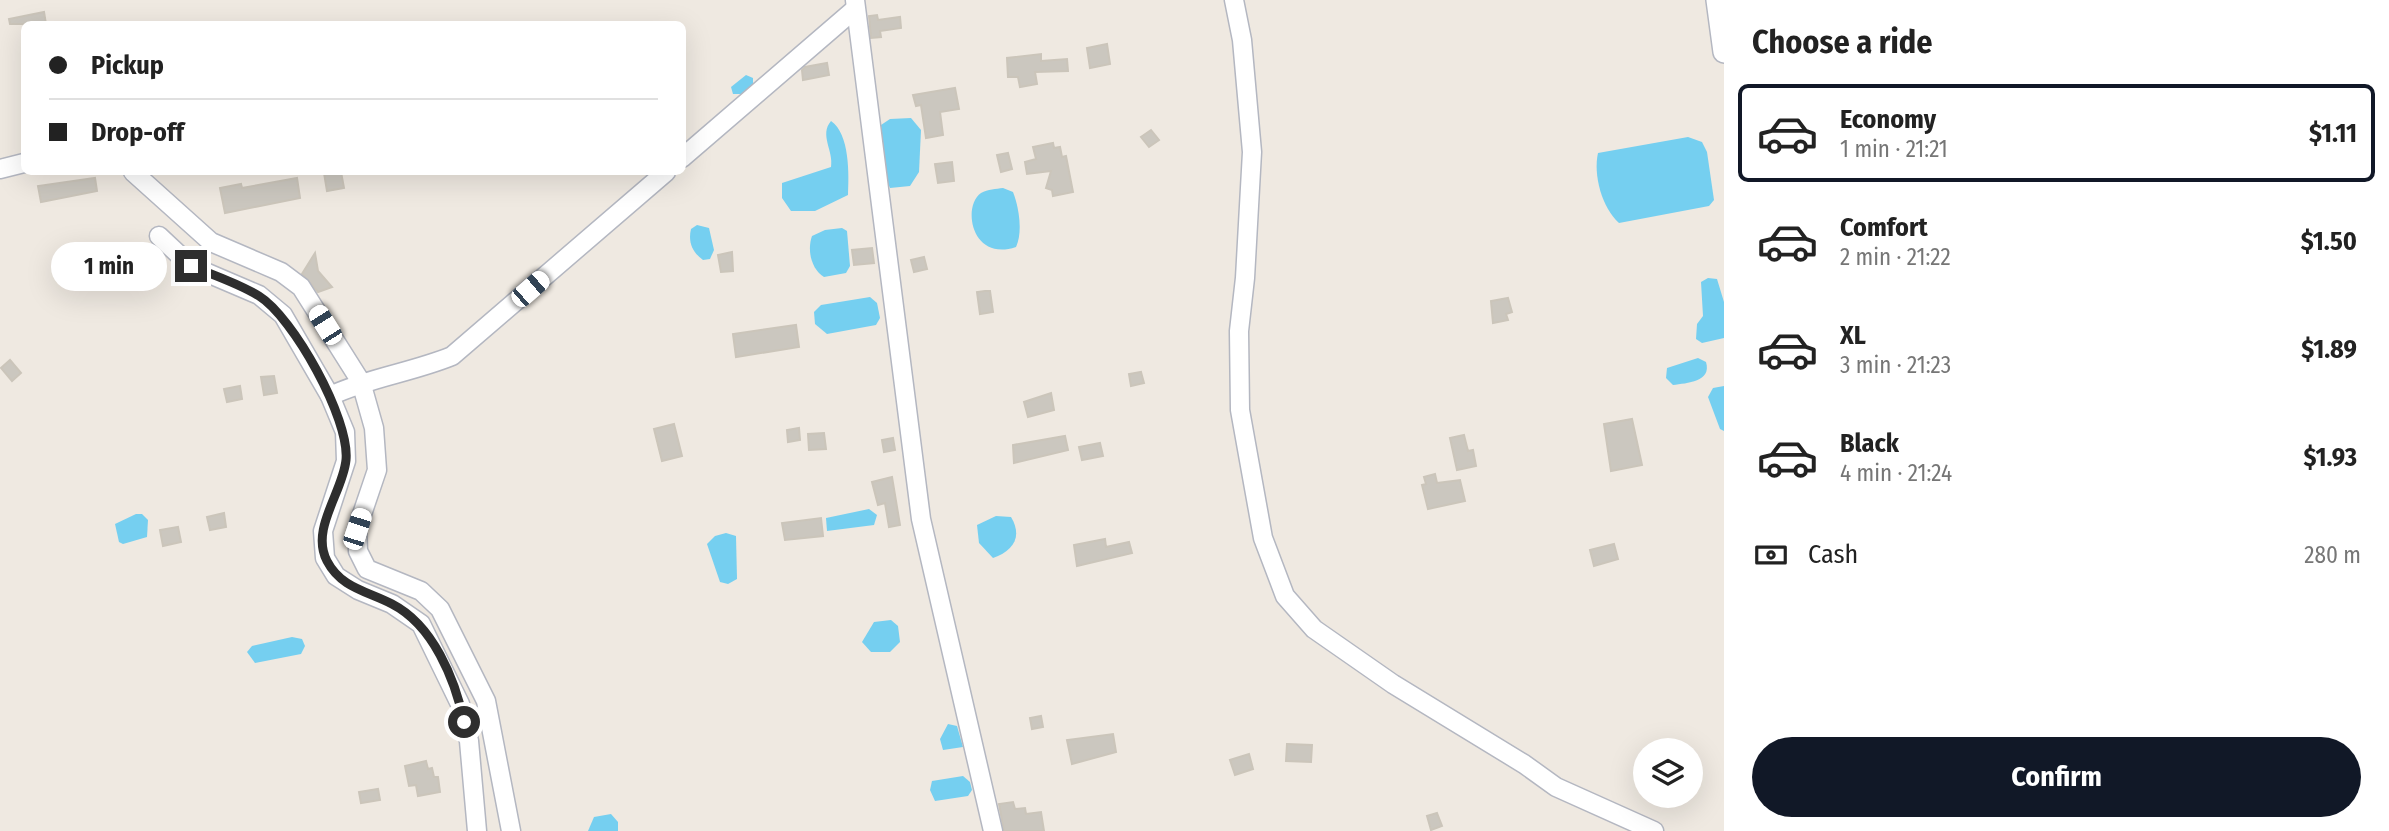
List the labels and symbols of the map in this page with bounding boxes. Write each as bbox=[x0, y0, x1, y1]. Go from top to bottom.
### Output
callout: 1 min bbox=[51, 242, 166, 290]
route end bbox=[175, 250, 207, 282]
car bbox=[508, 267, 553, 311]
car bbox=[305, 302, 346, 348]
car bbox=[341, 506, 374, 552]
route start bbox=[448, 706, 480, 738]

